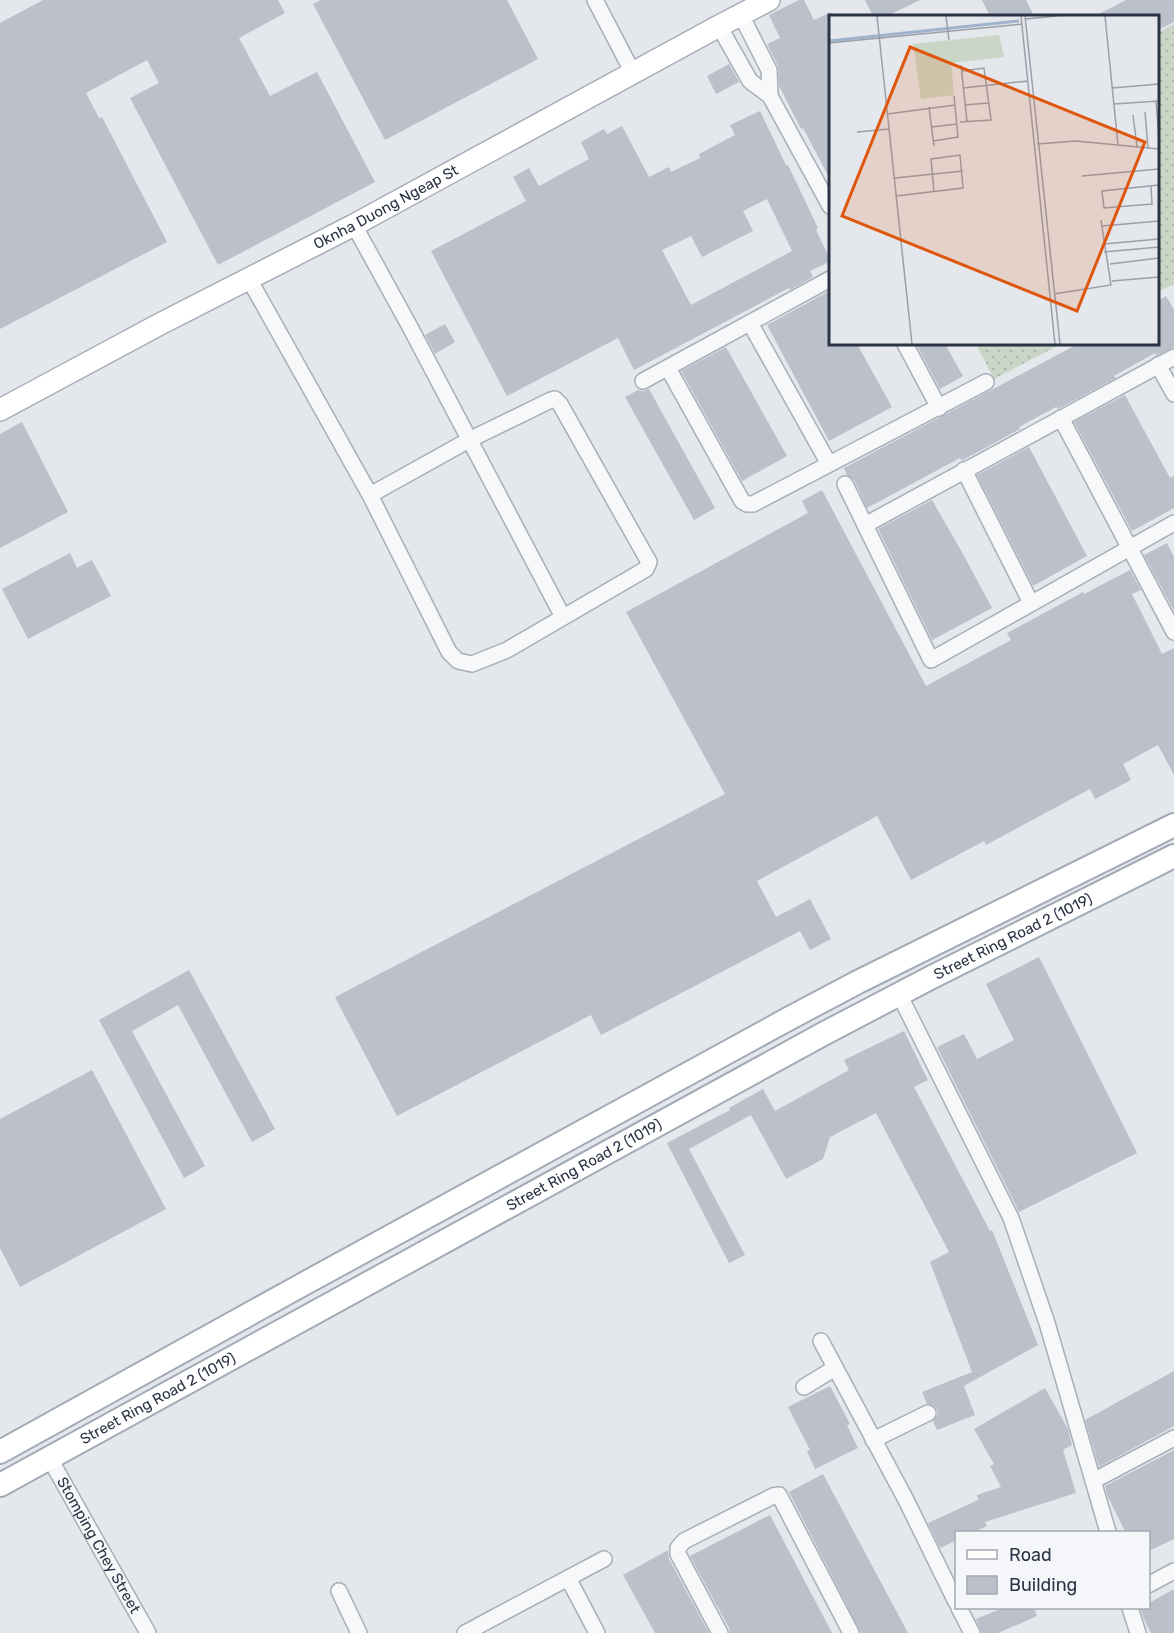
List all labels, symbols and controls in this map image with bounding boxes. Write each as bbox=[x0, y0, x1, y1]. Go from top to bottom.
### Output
inset map bbox=[829, 15, 1159, 345]
street label: Oknha Duong Ngeap St bbox=[310, 161, 462, 253]
street label: Street Ring Road 2 (1019) bbox=[931, 889, 1095, 984]
street label: Street Ring Road 2 (1019) bbox=[503, 1115, 665, 1215]
street label: Street Ring Road 2 (1019) bbox=[77, 1349, 239, 1448]
street label: Stomping Chey Street bbox=[53, 1474, 144, 1617]
legend bbox=[955, 1531, 1150, 1609]
text: Road bbox=[1009, 1544, 1052, 1566]
text: Building bbox=[1009, 1574, 1077, 1596]

